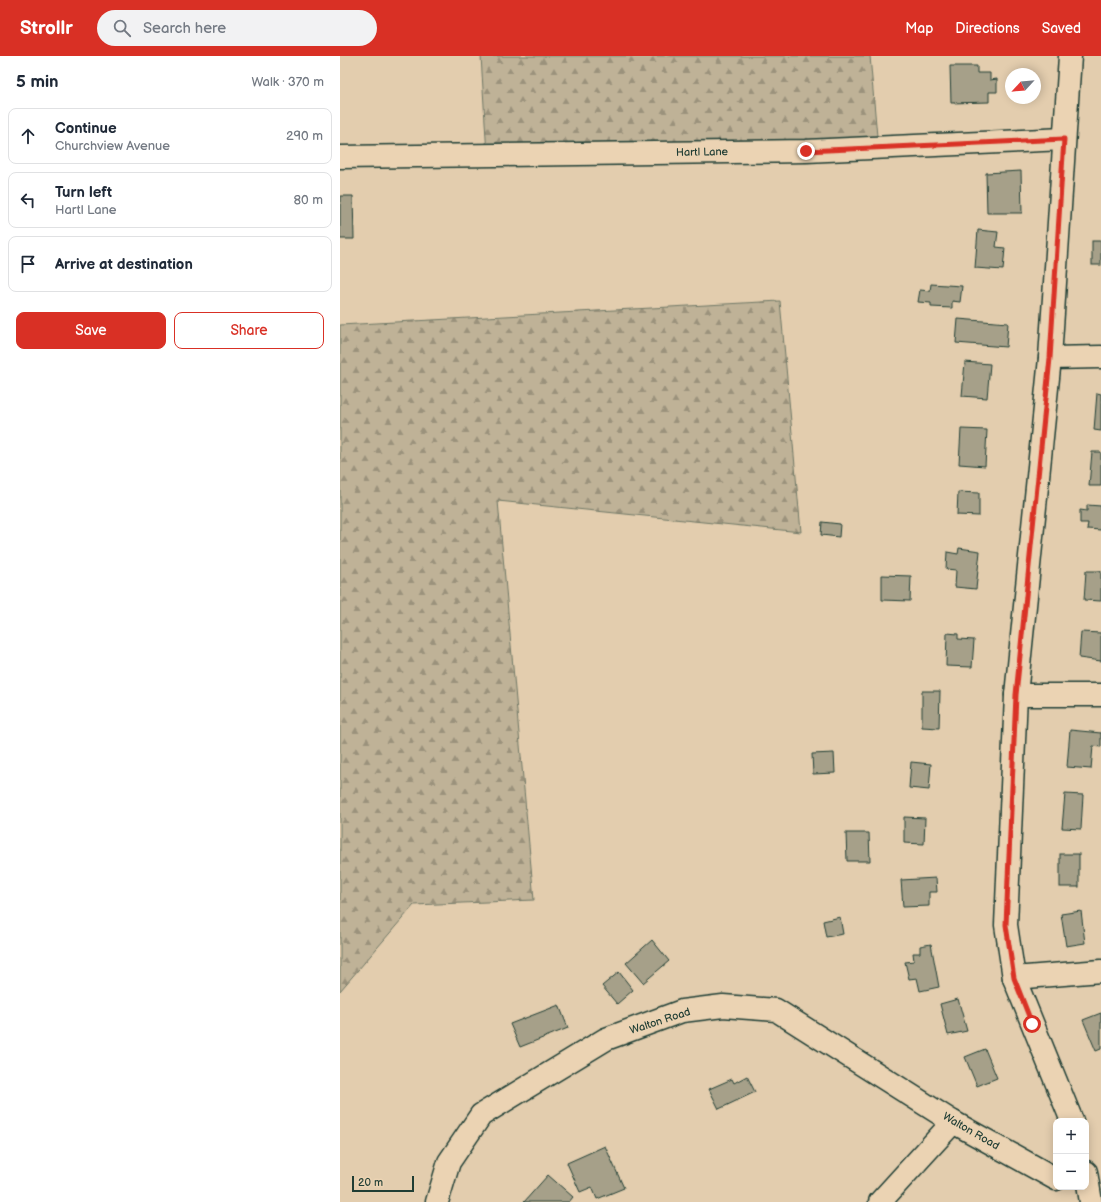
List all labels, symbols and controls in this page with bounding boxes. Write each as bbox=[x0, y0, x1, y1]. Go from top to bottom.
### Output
search box bbox=[97, 10, 377, 46]
text: Strollr bbox=[20, 17, 73, 40]
icon: search bbox=[111, 17, 133, 39]
text: Search here bbox=[143, 19, 226, 38]
text: Map bbox=[905, 20, 933, 37]
text: Directions bbox=[955, 20, 1020, 37]
text: Saved bbox=[1042, 20, 1081, 37]
north arrow bbox=[1005, 68, 1041, 104]
text: 5 min bbox=[16, 72, 59, 92]
text: Walk · 370 m bbox=[251, 74, 324, 90]
text: Continue bbox=[55, 119, 117, 138]
icon: ahead bbox=[17, 125, 39, 147]
text: 290 m bbox=[286, 128, 323, 144]
text: Churchview Avenue bbox=[55, 138, 170, 154]
route end bbox=[797, 142, 815, 160]
street label: Hartl Lane bbox=[676, 145, 729, 159]
text: Turn left bbox=[55, 183, 112, 202]
icon: left bbox=[17, 189, 39, 211]
text: 80 m bbox=[294, 192, 323, 208]
text: Hartl Lane bbox=[55, 202, 117, 218]
icon: arrive bbox=[17, 253, 39, 275]
text: Arrive at destination bbox=[55, 255, 193, 274]
button: Save bbox=[16, 312, 166, 349]
button: Share bbox=[174, 312, 324, 349]
street label: Walton Road bbox=[628, 1005, 692, 1037]
route start bbox=[1023, 1015, 1041, 1033]
street label: Walton Road bbox=[940, 1110, 1002, 1152]
map controls bbox=[1053, 1118, 1089, 1190]
button: + bbox=[1053, 1118, 1089, 1154]
button: − bbox=[1053, 1154, 1089, 1190]
scale bar bbox=[352, 1174, 414, 1193]
text: 20 m bbox=[358, 1176, 383, 1189]

